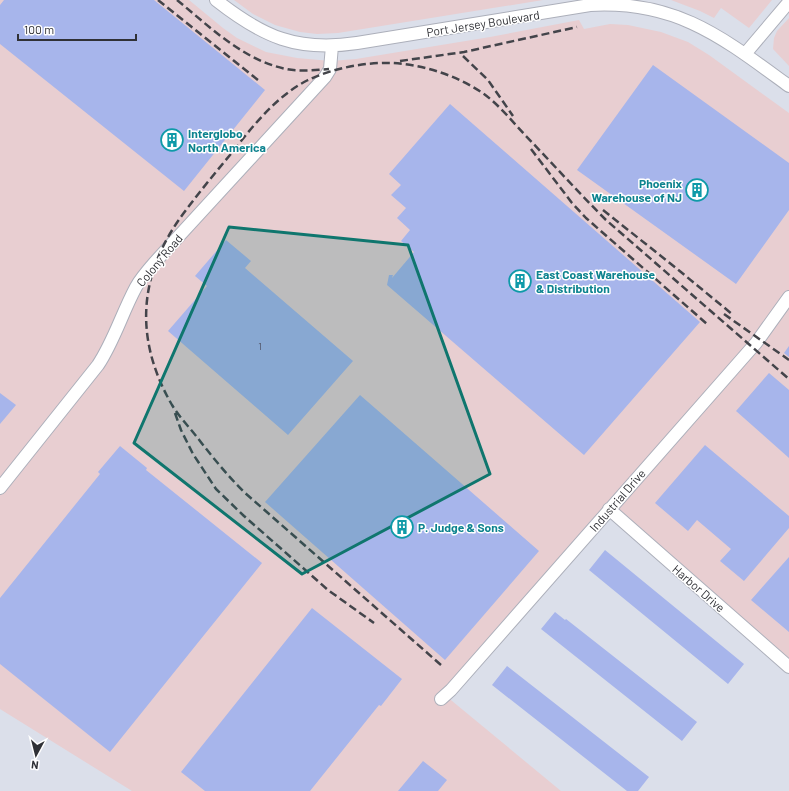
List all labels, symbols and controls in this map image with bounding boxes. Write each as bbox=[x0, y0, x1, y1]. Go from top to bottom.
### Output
street label: Port Jersey Boulevard bbox=[425, 7, 541, 39]
scale bar bbox=[18, 16, 136, 42]
text: 100 m bbox=[24, 22, 54, 36]
place label: Interglobo North America bbox=[188, 126, 266, 154]
building icon: Interglobo North America bbox=[159, 127, 185, 153]
place label: Phoenix Warehouse of NJ bbox=[592, 176, 683, 204]
building icon: Phoenix Warehouse of NJ bbox=[684, 177, 710, 203]
street label: Colony Road bbox=[133, 231, 185, 289]
place label: East Coast Warehouse & Distribution bbox=[536, 267, 656, 295]
building icon: East Coast Warehouse & Distribution bbox=[507, 268, 533, 294]
house number: 1 bbox=[258, 340, 262, 352]
street label: Industrial Drive bbox=[586, 466, 648, 534]
building icon: P. Judge & Sons bbox=[389, 514, 415, 540]
place label: P. Judge & Sons bbox=[418, 520, 504, 534]
street label: Harbor Drive bbox=[670, 561, 728, 615]
north arrow bbox=[16, 735, 56, 775]
text: N bbox=[30, 759, 39, 772]

